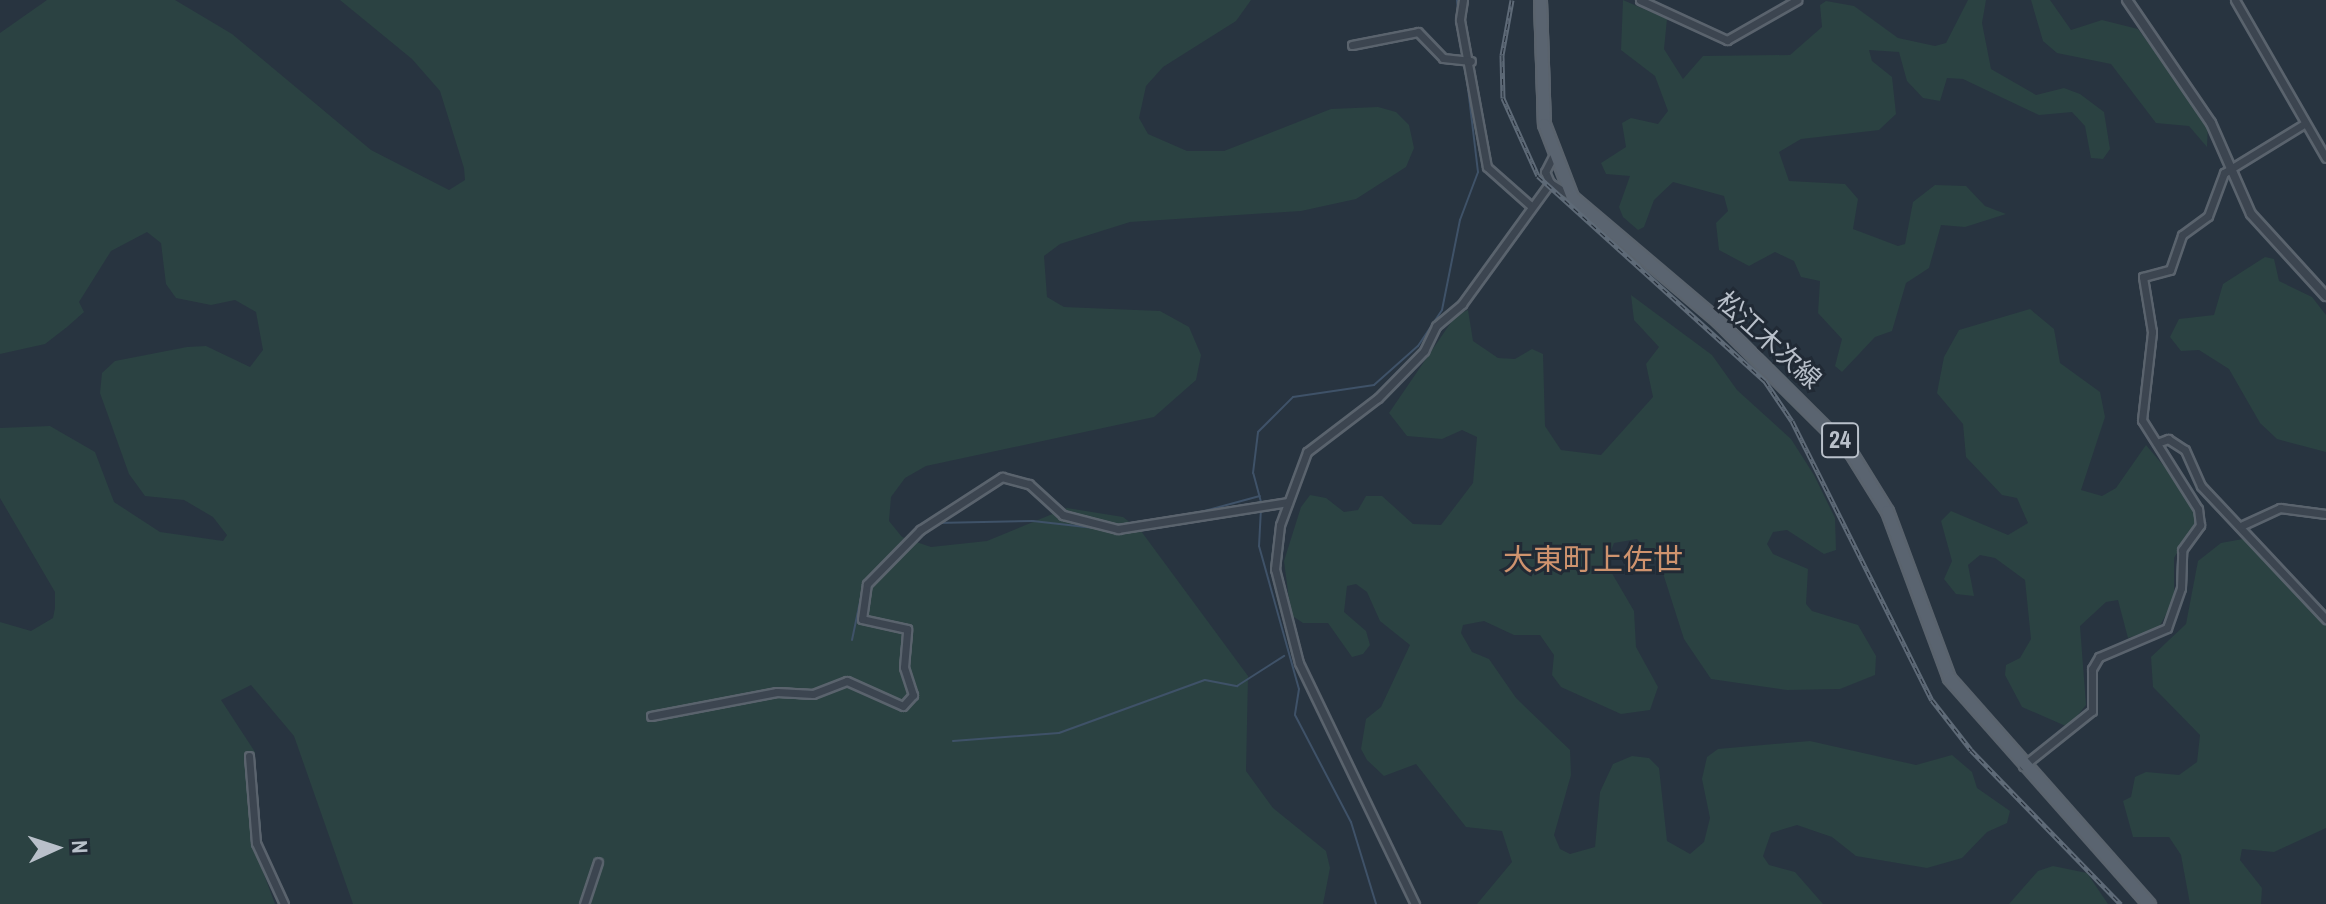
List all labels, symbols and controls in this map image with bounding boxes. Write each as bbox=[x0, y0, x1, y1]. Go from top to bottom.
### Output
street label: 松江木次線 bbox=[1710, 285, 1828, 395]
road number: 24 bbox=[1820, 420, 1860, 460]
district label: 大東町上佐世 bbox=[1503, 541, 1683, 577]
north arrow bbox=[16, 808, 96, 888]
text: N bbox=[65, 839, 95, 854]

